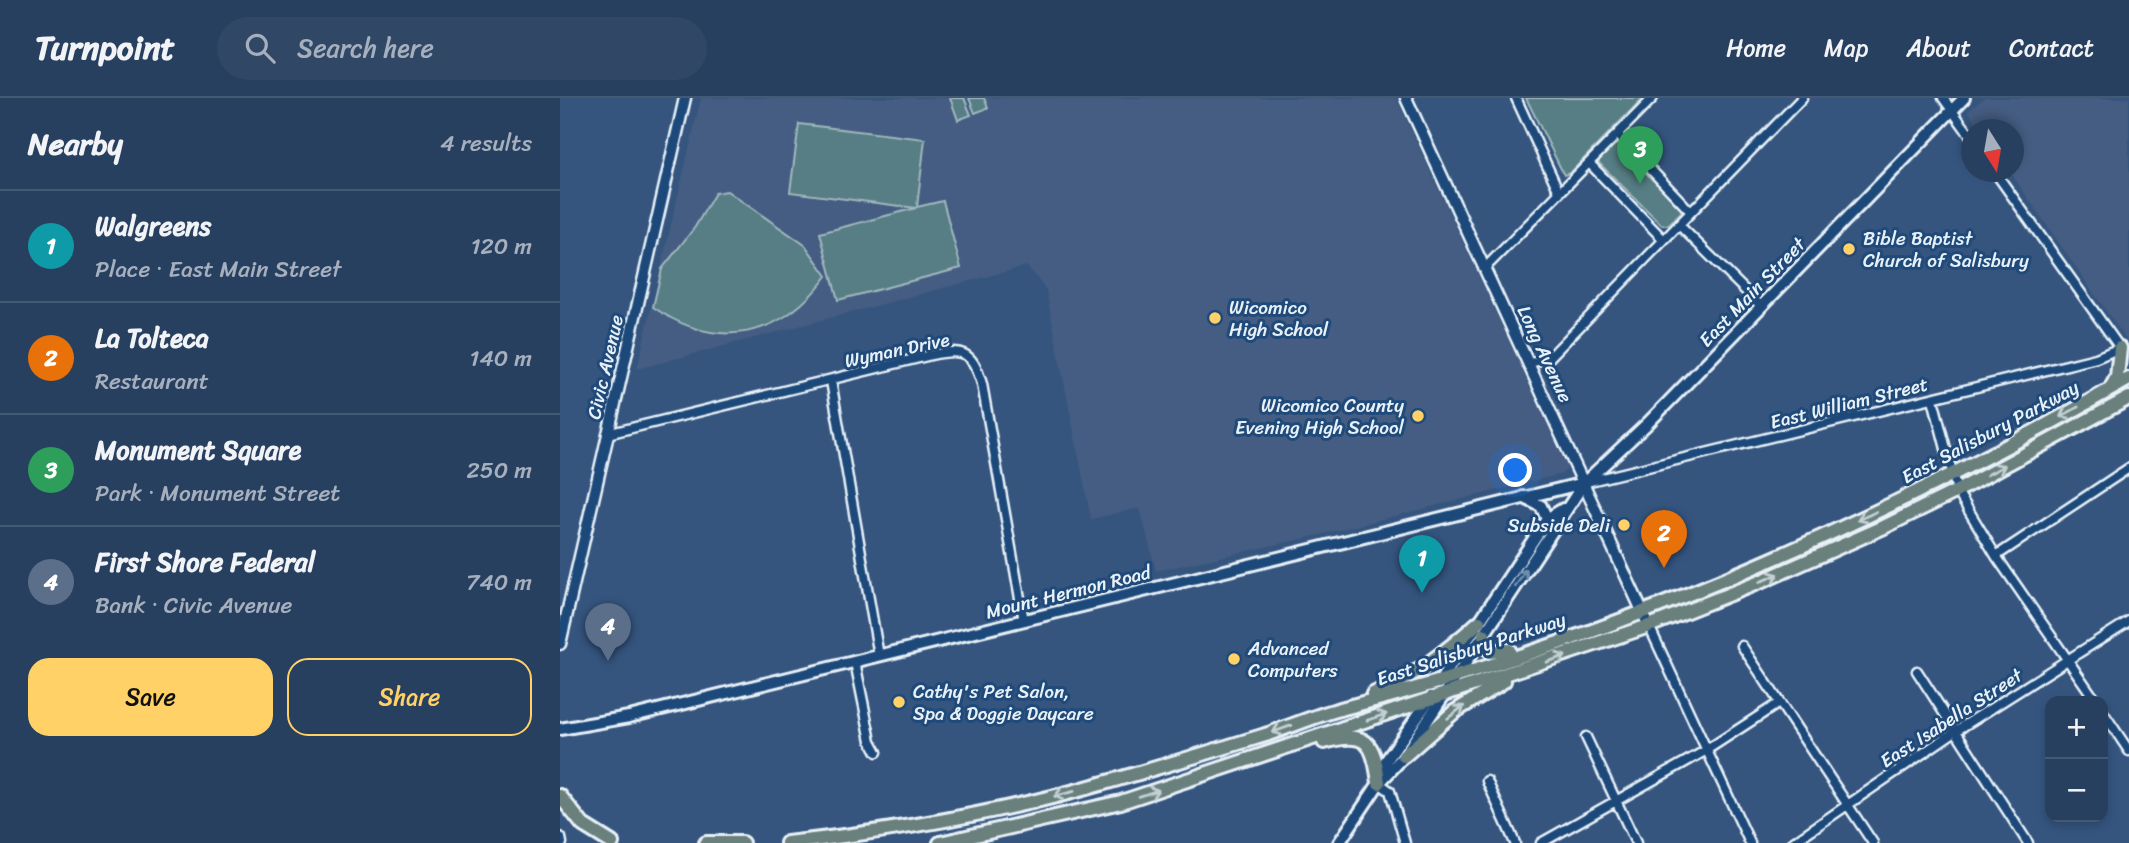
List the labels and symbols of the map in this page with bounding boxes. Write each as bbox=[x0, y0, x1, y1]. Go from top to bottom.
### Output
north arrow bbox=[1961, 119, 2024, 182]
pin: 3 bbox=[1617, 126, 1663, 184]
place label: Bible Baptist Church of Salisbury bbox=[1863, 222, 2029, 277]
street label: East Main Street bbox=[1691, 228, 1814, 355]
marker: Bible Baptist Church of Salisbury bbox=[1841, 241, 1857, 257]
place label: Wicomico High School bbox=[1229, 291, 1329, 346]
street label: Long Avenue bbox=[1508, 300, 1582, 409]
marker: Wicomico High School bbox=[1207, 310, 1223, 326]
street label: Civic Avenue bbox=[577, 311, 633, 422]
street label: Wyman Drive bbox=[842, 323, 952, 377]
street label: East William Street bbox=[1767, 367, 1931, 439]
street label: East Salisbury Parkway bbox=[1895, 371, 2085, 493]
place label: Wicomico County Evening High School bbox=[1235, 389, 1405, 444]
one-way arrow bbox=[2059, 406, 2080, 419]
marker: Wicomico County Evening High School bbox=[1410, 408, 1426, 424]
your location bbox=[1498, 453, 1532, 487]
one-way arrow bbox=[1985, 463, 2006, 476]
place label: Subside Deli bbox=[1508, 509, 1611, 542]
pin: 2 bbox=[1641, 510, 1687, 568]
one-way arrow bbox=[1857, 510, 1878, 524]
marker: Subside Deli bbox=[1616, 517, 1632, 533]
pin: 1 bbox=[1399, 535, 1445, 593]
street label: Mount Hermon Road bbox=[982, 555, 1156, 628]
one-way arrow bbox=[1514, 569, 1529, 588]
one-way arrow bbox=[1758, 571, 1779, 584]
pin: 4 bbox=[585, 603, 631, 661]
street label: East Salisbury Parkway bbox=[1372, 603, 1570, 695]
place label: Advanced Computers bbox=[1247, 632, 1338, 687]
marker: Advanced Computers bbox=[1226, 651, 1242, 667]
one-way arrow bbox=[1545, 652, 1567, 664]
street label: East Isabella Street bbox=[1873, 659, 2030, 777]
place label: Cathy's Pet Salon, Spa & Doggie Daycare bbox=[913, 675, 1094, 730]
marker: Cathy's Pet Salon, Spa & Doggie Daycare bbox=[891, 694, 907, 710]
one-way arrow bbox=[1446, 704, 1465, 719]
one-way arrow bbox=[1365, 709, 1387, 722]
one-way arrow bbox=[1271, 724, 1293, 736]
one-way arrow bbox=[1137, 785, 1159, 798]
one-way arrow bbox=[1053, 788, 1075, 801]

